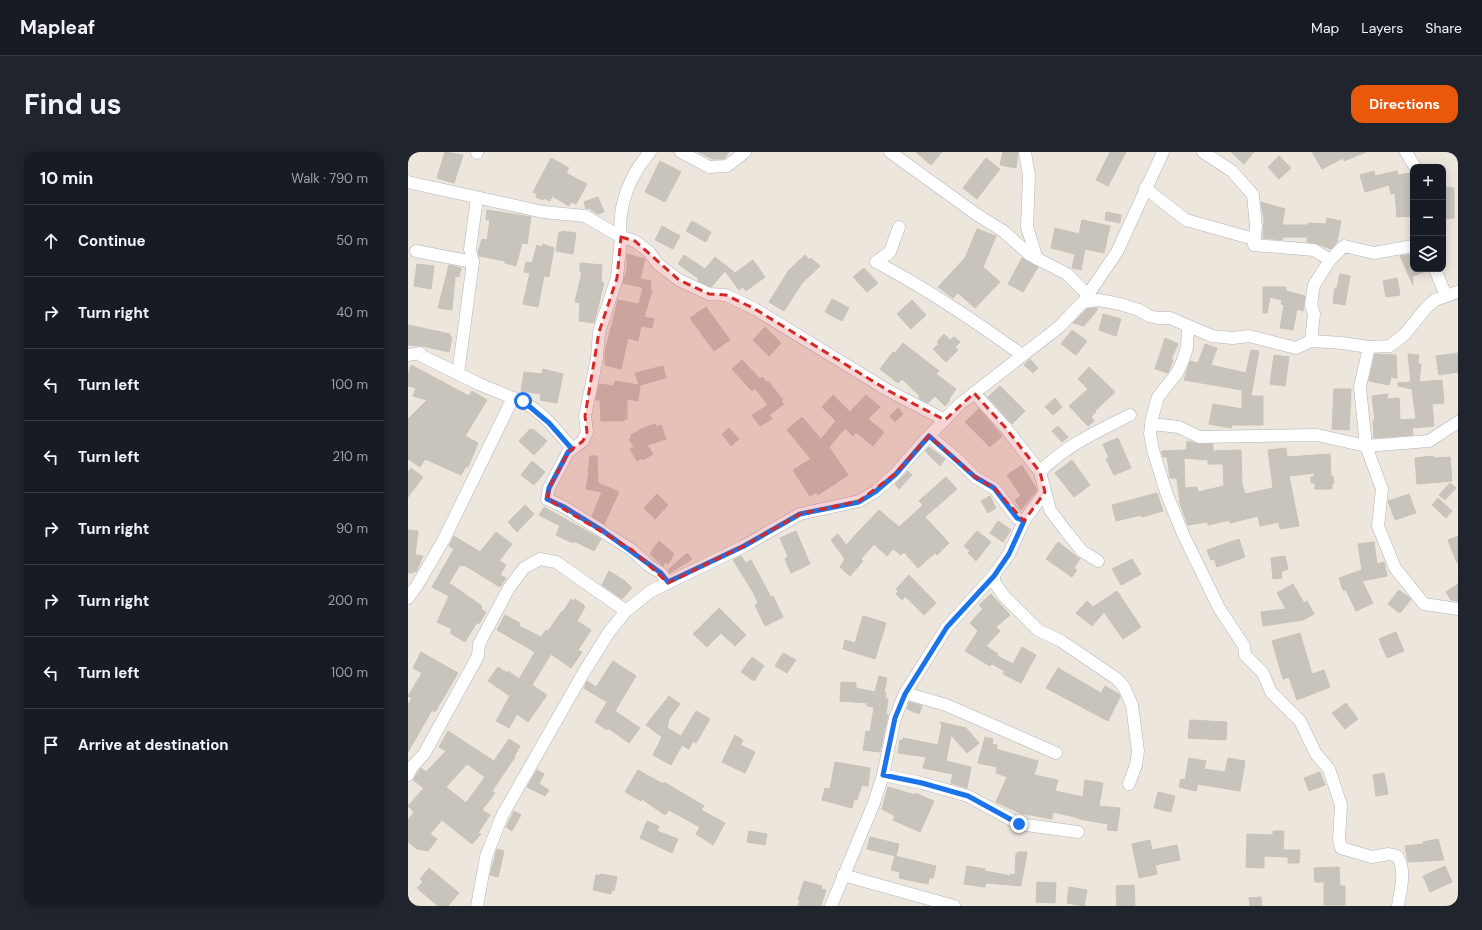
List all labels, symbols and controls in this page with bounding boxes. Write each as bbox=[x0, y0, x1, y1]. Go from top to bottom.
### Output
text: Mapleaf bbox=[20, 15, 95, 40]
text: Map bbox=[1311, 19, 1339, 37]
text: Layers bbox=[1361, 19, 1403, 37]
text: Share bbox=[1425, 19, 1462, 37]
button: Directions bbox=[1351, 85, 1458, 123]
text: Find us bbox=[24, 86, 122, 123]
map controls bbox=[1410, 164, 1446, 272]
button: + bbox=[1410, 164, 1446, 200]
text: 10 min bbox=[40, 167, 93, 189]
text: Walk · 790 m bbox=[291, 170, 368, 187]
button: − bbox=[1410, 200, 1446, 236]
icon: ahead bbox=[40, 230, 62, 252]
text: Continue bbox=[78, 231, 146, 251]
text: 50 m bbox=[336, 232, 368, 249]
button: layers bbox=[1410, 236, 1446, 272]
icon: right bbox=[40, 302, 62, 324]
text: Turn right bbox=[78, 303, 149, 323]
text: 40 m bbox=[336, 304, 368, 321]
icon: left bbox=[40, 374, 62, 396]
text: Turn left bbox=[78, 375, 139, 395]
text: 100 m bbox=[331, 376, 368, 393]
route start bbox=[514, 392, 532, 410]
icon: left bbox=[40, 446, 62, 468]
text: Turn left bbox=[78, 447, 139, 467]
text: 210 m bbox=[333, 448, 368, 465]
icon: right bbox=[40, 518, 62, 540]
text: Turn right bbox=[78, 519, 149, 539]
text: 90 m bbox=[336, 520, 368, 537]
icon: right bbox=[40, 590, 62, 612]
text: Turn right bbox=[78, 591, 149, 611]
text: 200 m bbox=[328, 592, 368, 609]
icon: left bbox=[40, 662, 62, 684]
text: Turn left bbox=[78, 663, 139, 683]
text: 100 m bbox=[331, 664, 368, 681]
icon: arrive bbox=[40, 734, 62, 756]
text: Arrive at destination bbox=[78, 735, 229, 755]
route end bbox=[1010, 815, 1028, 833]

